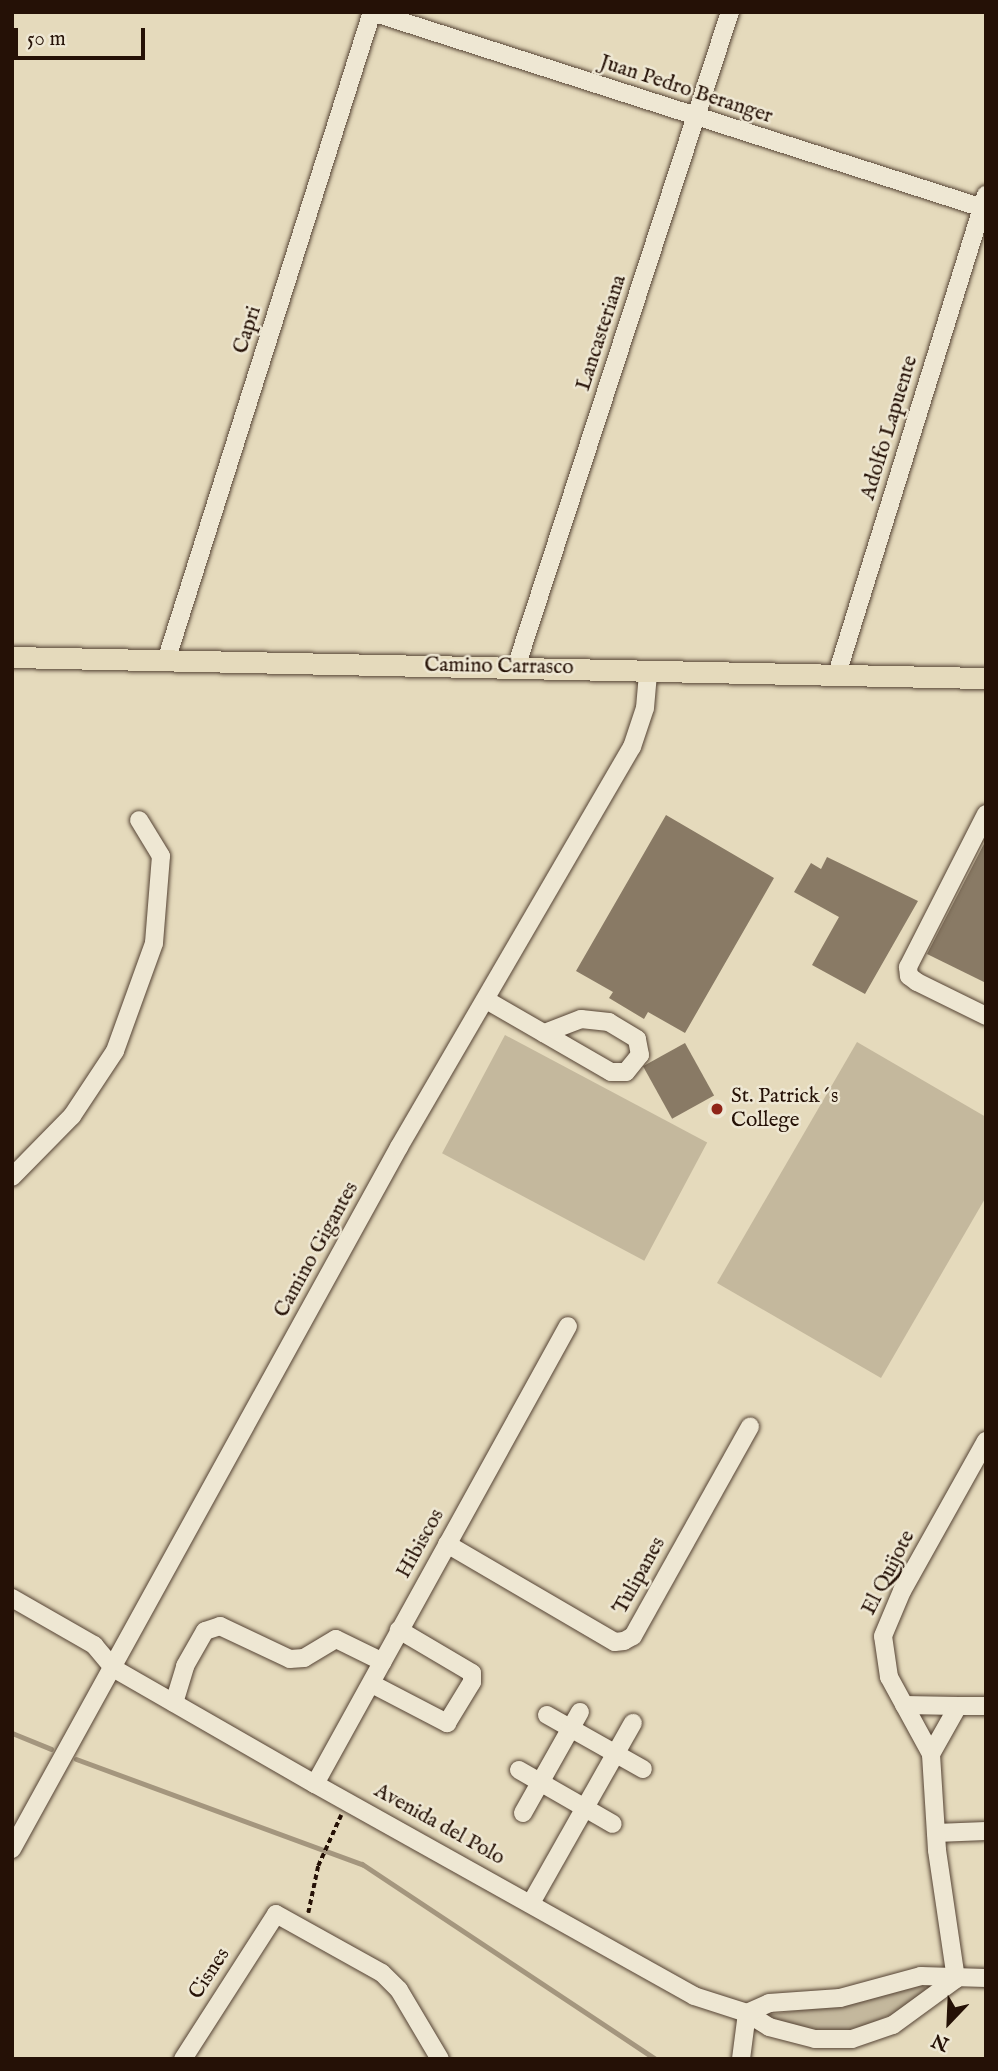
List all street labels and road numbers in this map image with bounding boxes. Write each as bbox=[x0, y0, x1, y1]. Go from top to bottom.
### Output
street label: Juan Pedro Beranger bbox=[596, 50, 776, 130]
street label: Lancasteriana bbox=[571, 272, 633, 394]
street label: Capri bbox=[228, 303, 268, 357]
street label: Adolfo Lapuente bbox=[856, 353, 924, 503]
street label: Camino Carrasco bbox=[424, 653, 574, 681]
street label: Camino Gigantes bbox=[269, 1178, 365, 1322]
street label: Hibiscos bbox=[392, 1505, 450, 1583]
street label: El Quijote bbox=[857, 1526, 921, 1620]
street label: Tulipanes bbox=[609, 1533, 671, 1619]
street label: Avenida del Polo bbox=[369, 1779, 509, 1871]
street label: Cisnes bbox=[184, 1944, 236, 2004]

